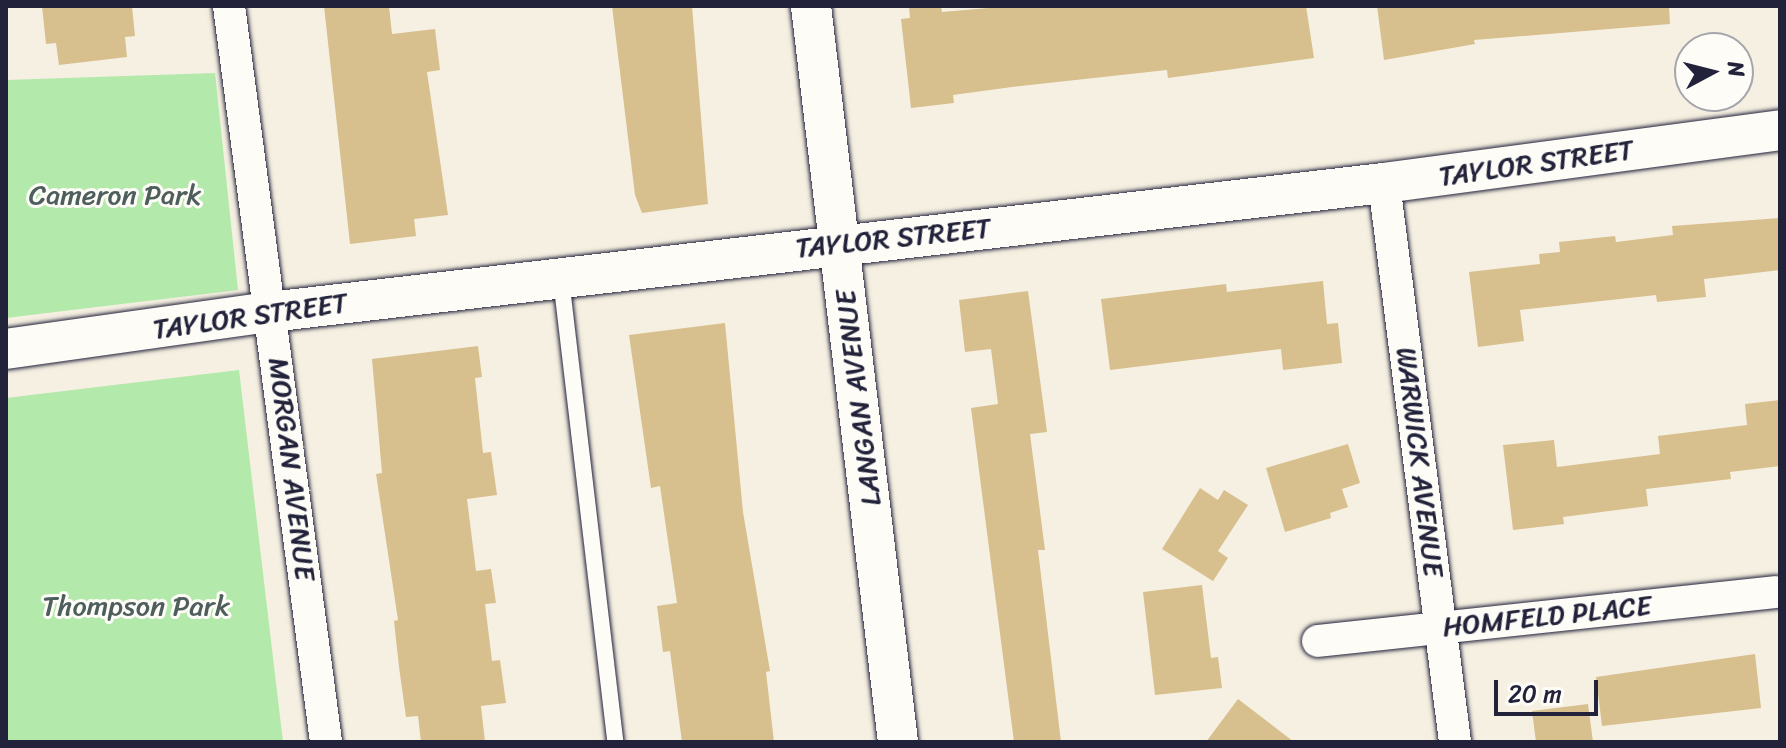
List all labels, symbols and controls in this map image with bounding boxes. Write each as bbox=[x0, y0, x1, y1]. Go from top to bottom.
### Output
north arrow bbox=[1674, 32, 1754, 112]
text: N bbox=[1716, 59, 1757, 79]
street label: TAYLOR STREET bbox=[1436, 133, 1636, 193]
park label: Cameron Park bbox=[29, 178, 201, 212]
street label: TAYLOR STREET bbox=[793, 211, 993, 265]
street label: TAYLOR STREET bbox=[150, 286, 350, 346]
street label: LANGAN AVENUE bbox=[828, 288, 888, 508]
street label: WARWICK AVENUE bbox=[1389, 345, 1451, 579]
street label: MORGAN AVENUE bbox=[262, 356, 322, 582]
street label: HOMFELD PLACE bbox=[1441, 588, 1653, 644]
park label: Thompson Park bbox=[42, 589, 230, 623]
scale bar bbox=[1498, 664, 1602, 714]
text: 20 m bbox=[1508, 673, 1562, 715]

